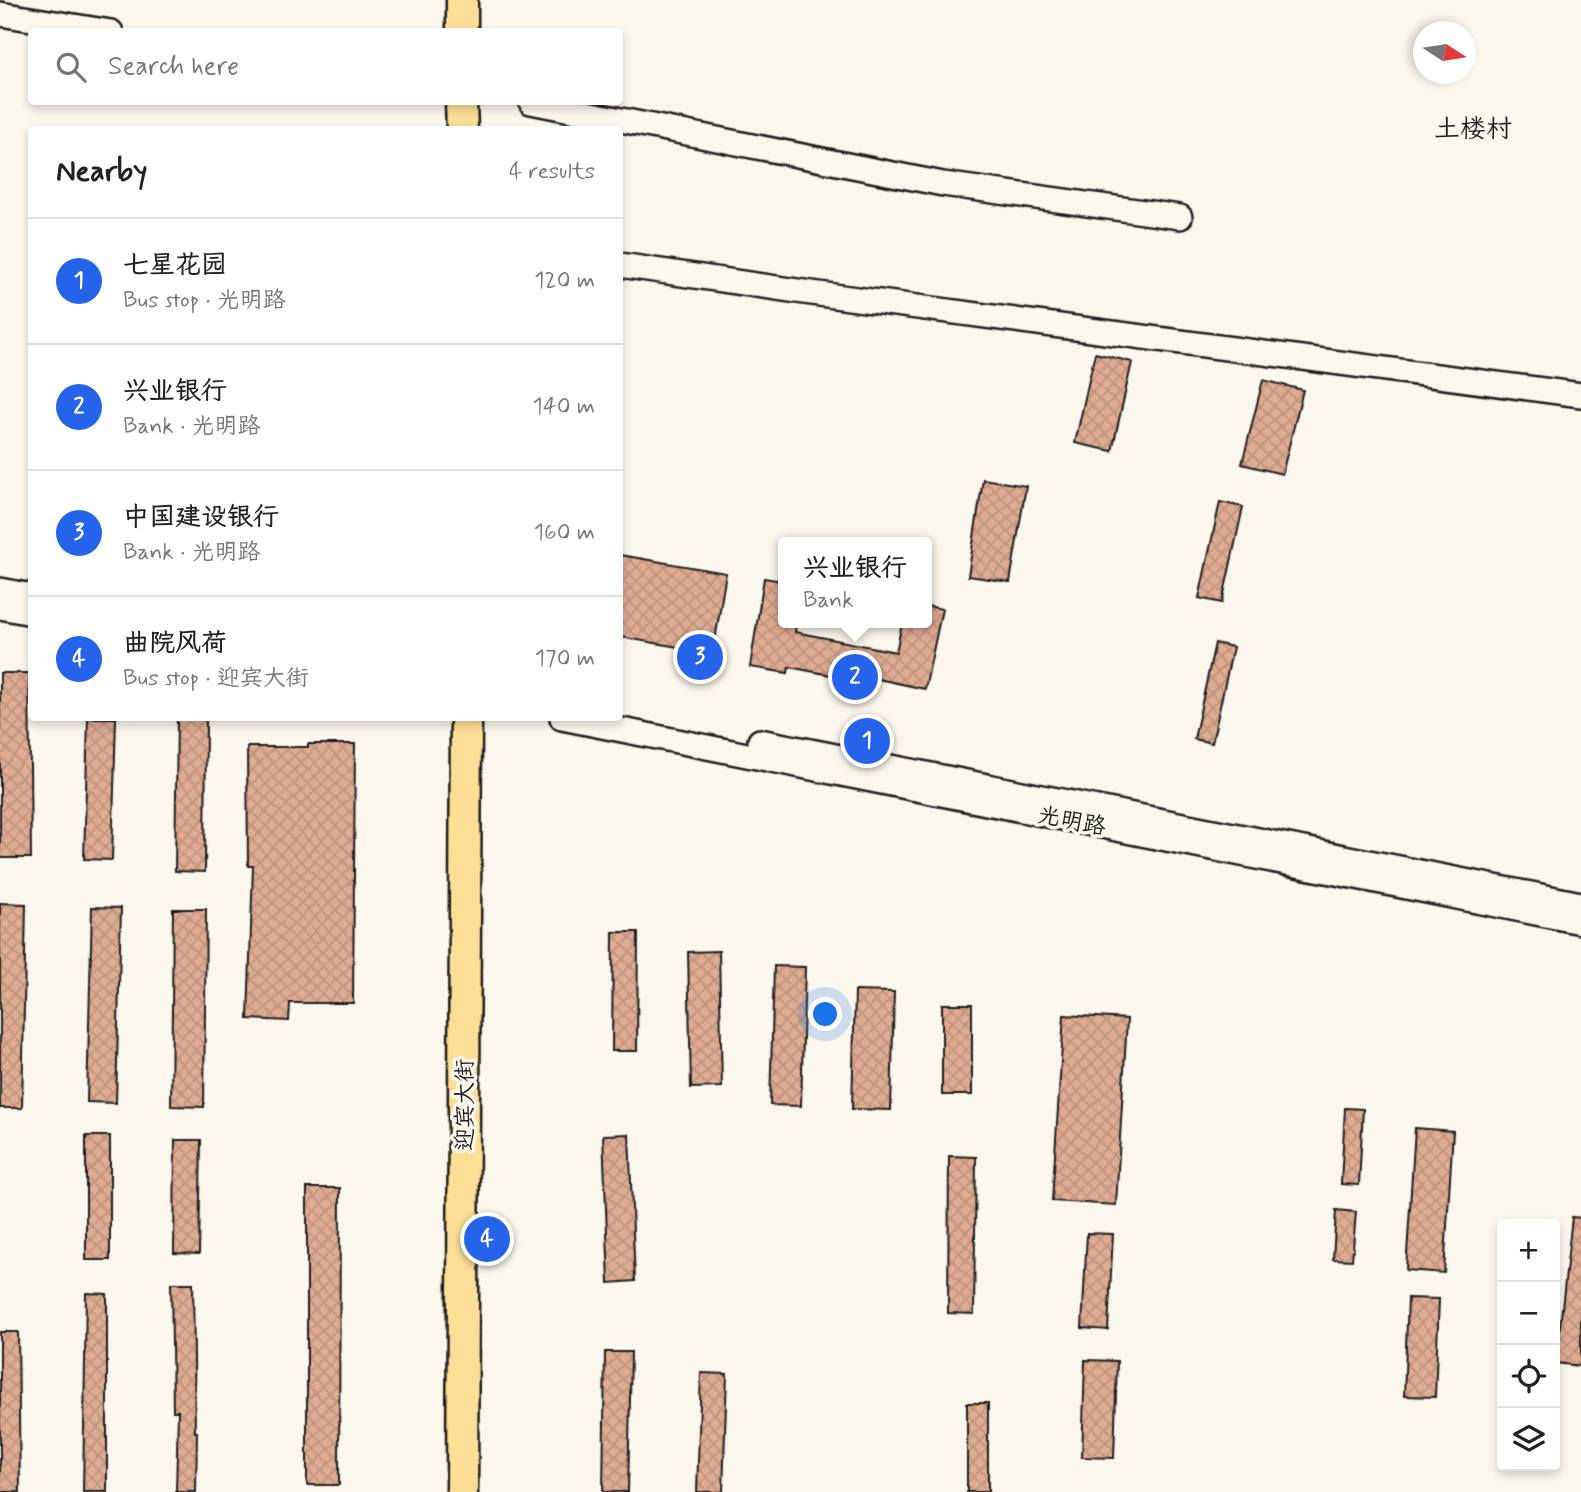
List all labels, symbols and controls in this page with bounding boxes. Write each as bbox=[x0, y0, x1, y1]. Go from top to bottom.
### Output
north arrow bbox=[1413, 21, 1476, 84]
search box bbox=[28, 28, 623, 105]
icon: search bbox=[52, 48, 90, 86]
text: Search here bbox=[108, 50, 239, 84]
district label: 土楼村 bbox=[1434, 113, 1512, 147]
text: Nearby bbox=[56, 152, 147, 191]
text: 4 results bbox=[509, 157, 595, 187]
text: 七星花园 bbox=[123, 249, 227, 283]
text: 1 bbox=[74, 266, 84, 296]
text: 120 m bbox=[534, 266, 595, 296]
text: Bus stop · 光明路 bbox=[123, 286, 286, 316]
text: 兴业银行 bbox=[123, 375, 227, 409]
text: 2 bbox=[73, 392, 85, 422]
text: 140 m bbox=[532, 392, 595, 422]
text: Bank · 光明路 bbox=[123, 412, 260, 442]
text: 中国建设银行 bbox=[123, 501, 279, 535]
text: 3 bbox=[74, 518, 84, 548]
text: 160 m bbox=[534, 518, 595, 548]
popup bbox=[778, 537, 932, 628]
text: Bank · 光明路 bbox=[123, 538, 260, 568]
text: 兴业银行 bbox=[803, 552, 907, 586]
text: Bank bbox=[803, 586, 854, 616]
text: 曲院风荷 bbox=[123, 627, 227, 661]
pin: 3 bbox=[677, 631, 723, 683]
text: 4 bbox=[72, 644, 86, 674]
text: 170 m bbox=[535, 644, 595, 674]
pin: 2 bbox=[832, 651, 878, 703]
text: Bus stop · 迎宾大街 bbox=[123, 664, 309, 694]
pin: 1 bbox=[844, 715, 890, 767]
street label: 光明路 bbox=[1035, 801, 1108, 843]
your location bbox=[808, 997, 842, 1031]
street label: 迎宾大街 bbox=[451, 1059, 481, 1151]
pin: 4 bbox=[464, 1213, 510, 1265]
map controls bbox=[1497, 1219, 1560, 1471]
button: + bbox=[1497, 1219, 1560, 1282]
button: − bbox=[1497, 1282, 1560, 1345]
button: locate bbox=[1497, 1345, 1560, 1408]
button: layers bbox=[1497, 1408, 1560, 1471]

